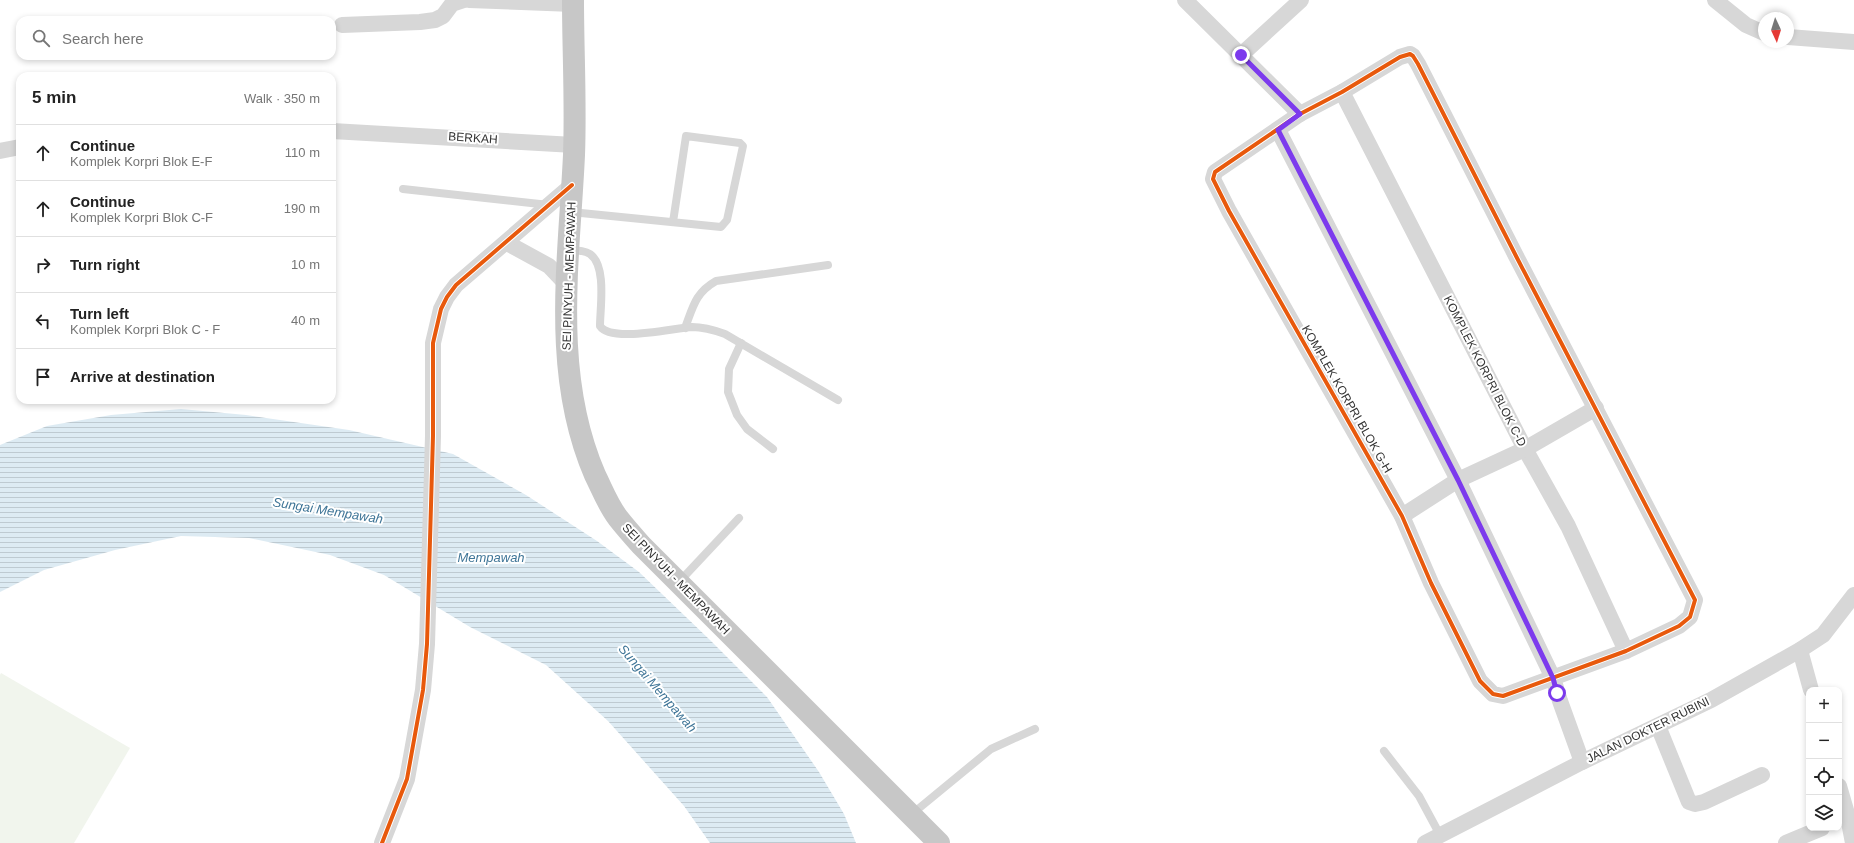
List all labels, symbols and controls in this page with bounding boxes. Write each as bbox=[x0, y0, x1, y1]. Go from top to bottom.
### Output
north arrow bbox=[1758, 12, 1794, 48]
search box bbox=[16, 16, 336, 60]
icon: search bbox=[30, 27, 52, 49]
text: Search here bbox=[62, 30, 144, 47]
route end bbox=[1232, 46, 1250, 64]
text: 5 min bbox=[32, 88, 76, 107]
text: Walk · 350 m bbox=[244, 91, 320, 106]
street label: BERKAH bbox=[448, 129, 498, 147]
text: Continue bbox=[70, 137, 135, 154]
icon: ahead bbox=[32, 142, 54, 164]
text: 110 m bbox=[285, 145, 320, 160]
text: Komplek Korpri Blok E-F bbox=[70, 154, 212, 169]
text: Continue bbox=[70, 193, 135, 210]
icon: ahead bbox=[32, 198, 54, 220]
text: 190 m bbox=[284, 201, 320, 216]
street label: SEI PINYUH - MEMPAWAH bbox=[559, 201, 579, 351]
text: Komplek Korpri Blok C-F bbox=[70, 210, 213, 225]
icon: right bbox=[32, 254, 54, 276]
text: Turn right bbox=[70, 256, 140, 273]
text: 10 m bbox=[291, 257, 320, 272]
street label: KOMPLEK KORPRI BLOK C-D bbox=[1441, 293, 1529, 449]
text: Turn left bbox=[70, 305, 129, 322]
icon: left bbox=[32, 310, 54, 332]
text: 40 m bbox=[291, 313, 320, 328]
text: Komplek Korpri Blok C - F bbox=[70, 322, 220, 337]
street label: KOMPLEK KORPRI BLOK G-H bbox=[1299, 323, 1395, 475]
icon: arrive bbox=[32, 366, 54, 388]
text: Arrive at destination bbox=[70, 368, 215, 385]
water label: Sungai Mempawah bbox=[272, 494, 384, 527]
street label: SEI PINYUH - MEMPAWAH bbox=[619, 521, 733, 637]
water label: Mempawah bbox=[457, 550, 525, 565]
water label: Sungai Mempawah bbox=[615, 641, 700, 735]
route start bbox=[1548, 684, 1566, 702]
map controls bbox=[1806, 687, 1842, 831]
button: + bbox=[1806, 687, 1842, 723]
street label: JALAN DOKTER RUBINI bbox=[1584, 694, 1712, 766]
button: − bbox=[1806, 723, 1842, 759]
button: locate bbox=[1806, 759, 1842, 795]
button: layers bbox=[1806, 795, 1842, 831]

